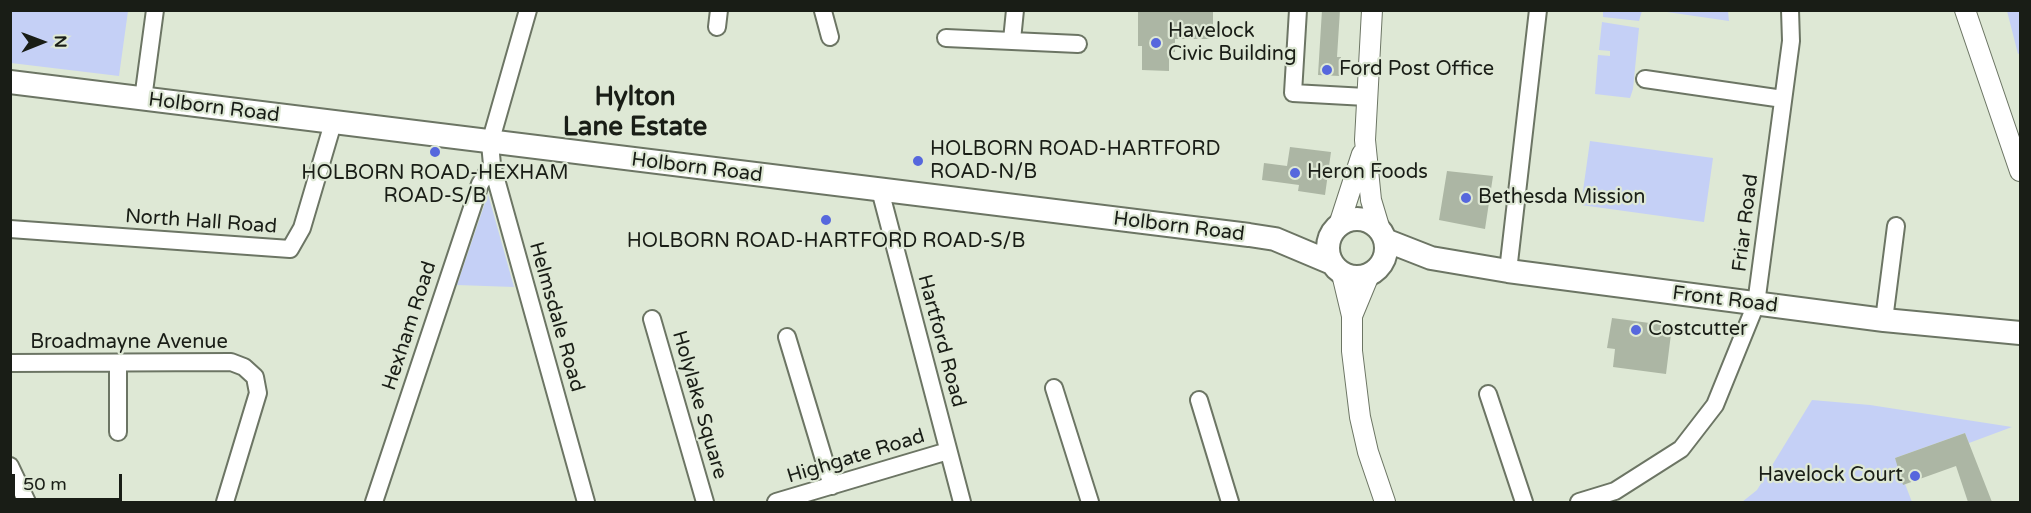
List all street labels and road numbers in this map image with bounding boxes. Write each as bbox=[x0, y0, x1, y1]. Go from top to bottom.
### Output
street label: Holborn Road bbox=[147, 88, 281, 128]
street label: Holborn Road bbox=[630, 148, 764, 188]
street label: Friar Road bbox=[1728, 173, 1764, 273]
street label: North Hall Road bbox=[124, 205, 278, 239]
street label: Holborn Road bbox=[1112, 207, 1246, 247]
street label: Helmsdale Road bbox=[523, 239, 589, 395]
street label: Hexham Road bbox=[378, 259, 442, 393]
street label: Hartford Road bbox=[912, 272, 970, 410]
street label: Front Road bbox=[1671, 282, 1779, 318]
street label: Holylake Square bbox=[666, 328, 732, 482]
street label: Broadmayne Avenue bbox=[30, 331, 228, 355]
street label: Highgate Road bbox=[784, 425, 928, 489]

